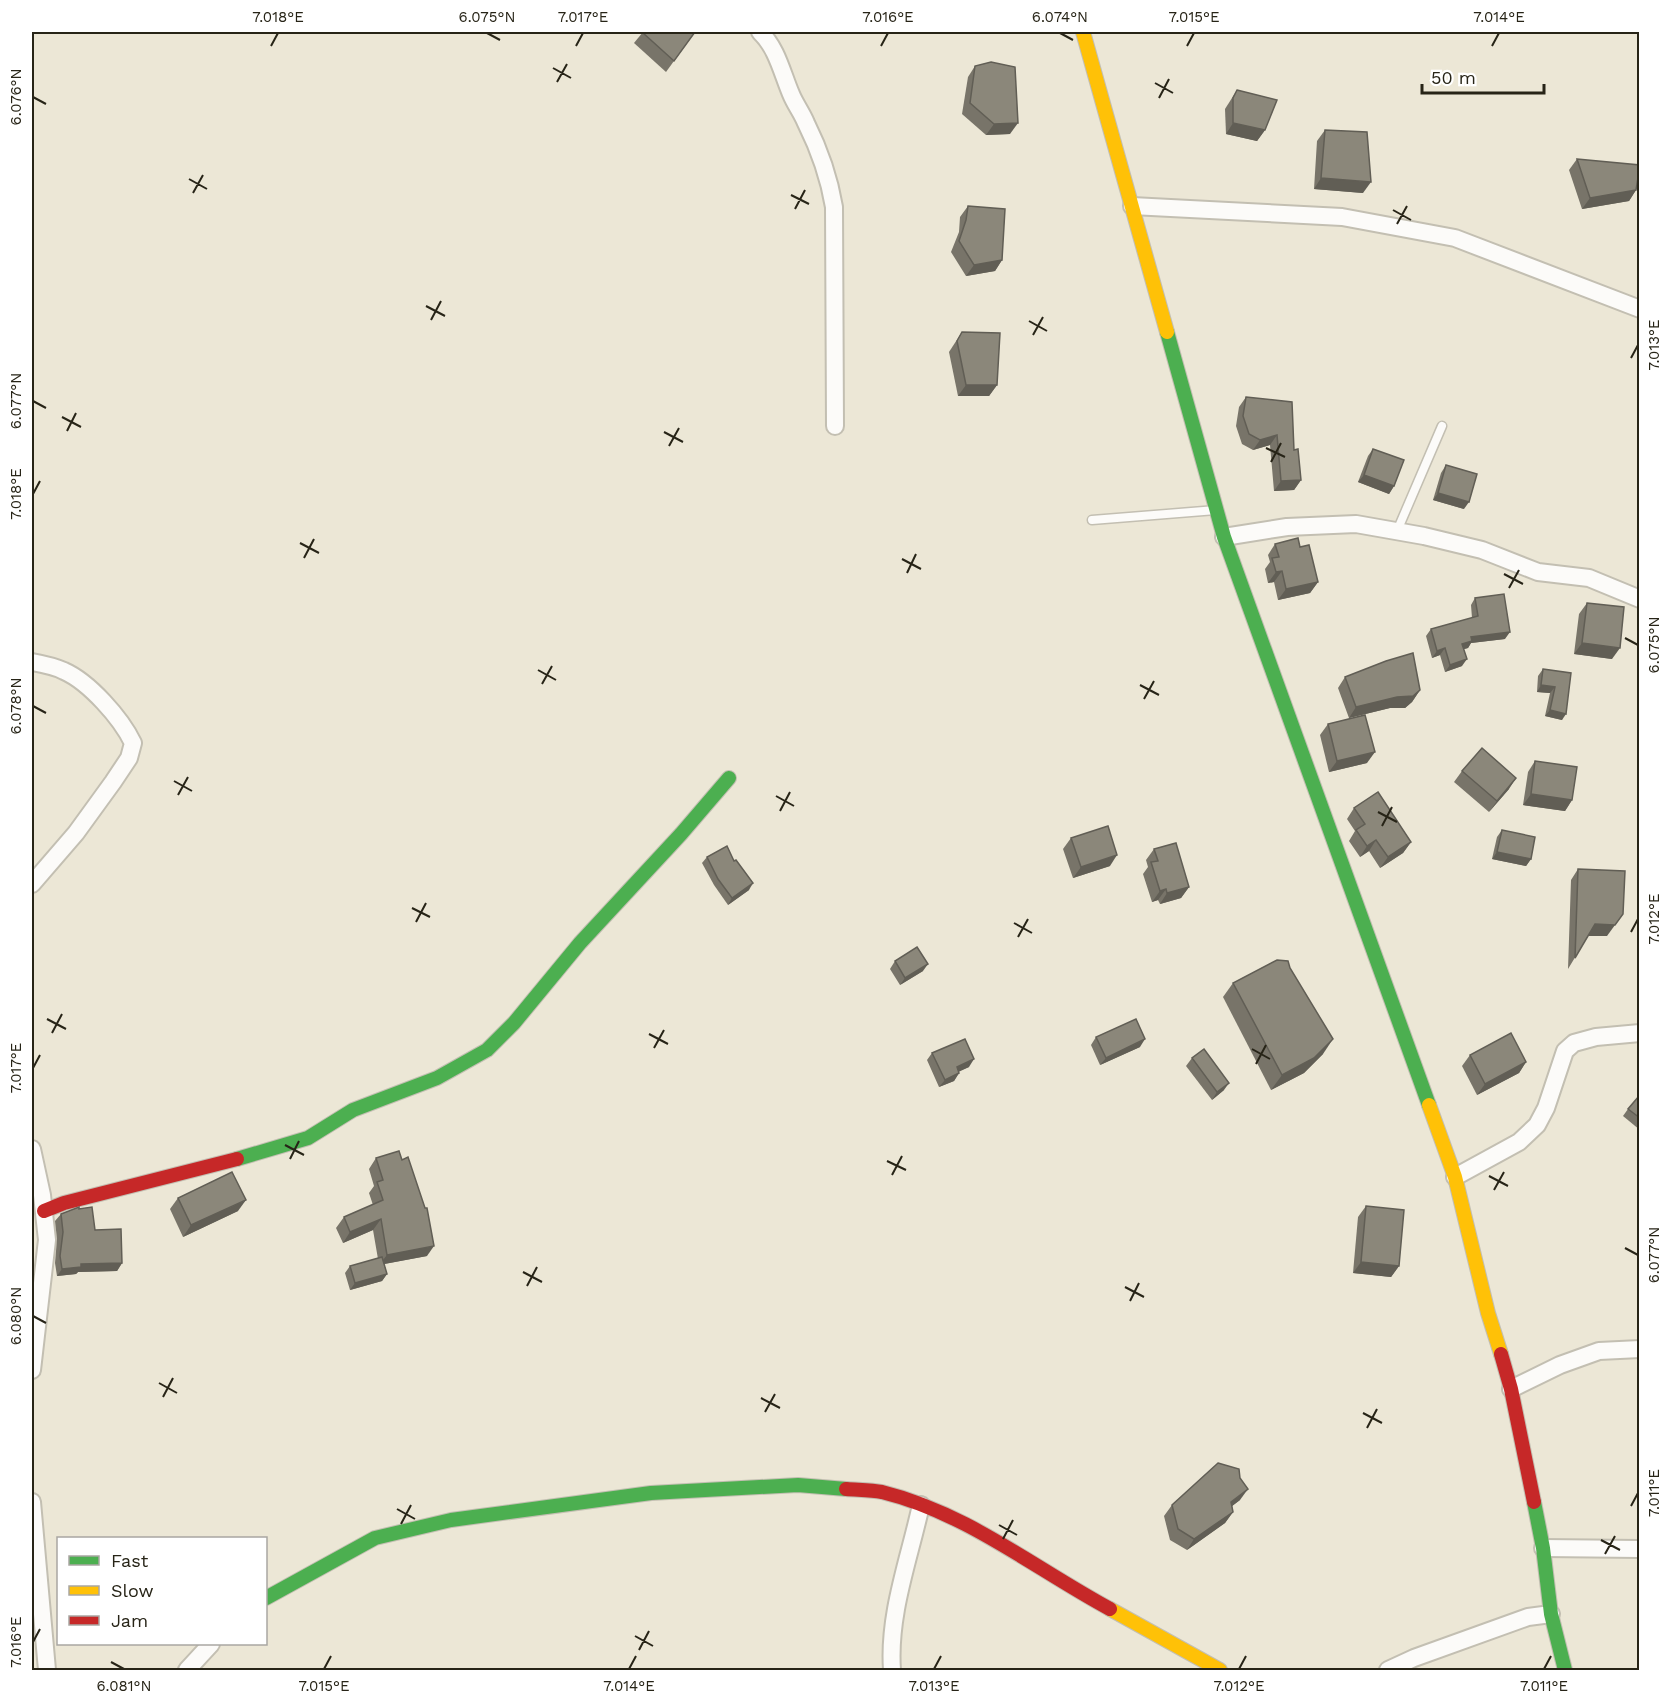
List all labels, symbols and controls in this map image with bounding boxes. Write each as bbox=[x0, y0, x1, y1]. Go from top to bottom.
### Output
text: 7.018°E bbox=[252, 8, 304, 26]
text: 6.075°N bbox=[459, 8, 515, 26]
text: 7.017°E bbox=[558, 8, 608, 26]
text: 7.016°E bbox=[862, 8, 914, 26]
text: 6.074°N bbox=[1032, 8, 1088, 26]
text: 7.015°E bbox=[1169, 8, 1220, 26]
text: 7.014°E bbox=[1473, 8, 1525, 26]
scale bar bbox=[1422, 57, 1544, 95]
text: 50 m bbox=[1431, 67, 1476, 88]
text: 6.076°N bbox=[7, 69, 25, 125]
text: 7.013°E bbox=[1645, 319, 1663, 371]
text: 6.077°N bbox=[7, 373, 25, 429]
text: 7.018°E bbox=[7, 468, 25, 520]
text: 6.075°N bbox=[1645, 617, 1663, 673]
text: 6.078°N bbox=[7, 677, 25, 735]
text: 7.012°E bbox=[1645, 893, 1663, 945]
text: 7.017°E bbox=[7, 1043, 25, 1093]
text: 6.077°N bbox=[1645, 1227, 1663, 1283]
text: 6.080°N bbox=[7, 1287, 25, 1345]
text: 7.011°E bbox=[1645, 1469, 1663, 1517]
legend bbox=[57, 1537, 267, 1645]
text: Fast bbox=[111, 1550, 149, 1571]
text: Slow bbox=[111, 1580, 154, 1601]
text: Jam bbox=[111, 1610, 148, 1631]
text: 7.016°E bbox=[7, 1616, 25, 1668]
text: 6.081°N bbox=[96, 1677, 152, 1695]
text: 7.015°E bbox=[299, 1677, 350, 1695]
text: 7.014°E bbox=[603, 1677, 655, 1695]
text: 7.013°E bbox=[908, 1677, 960, 1695]
text: 7.012°E bbox=[1213, 1677, 1265, 1695]
text: 7.011°E bbox=[1520, 1677, 1568, 1695]

